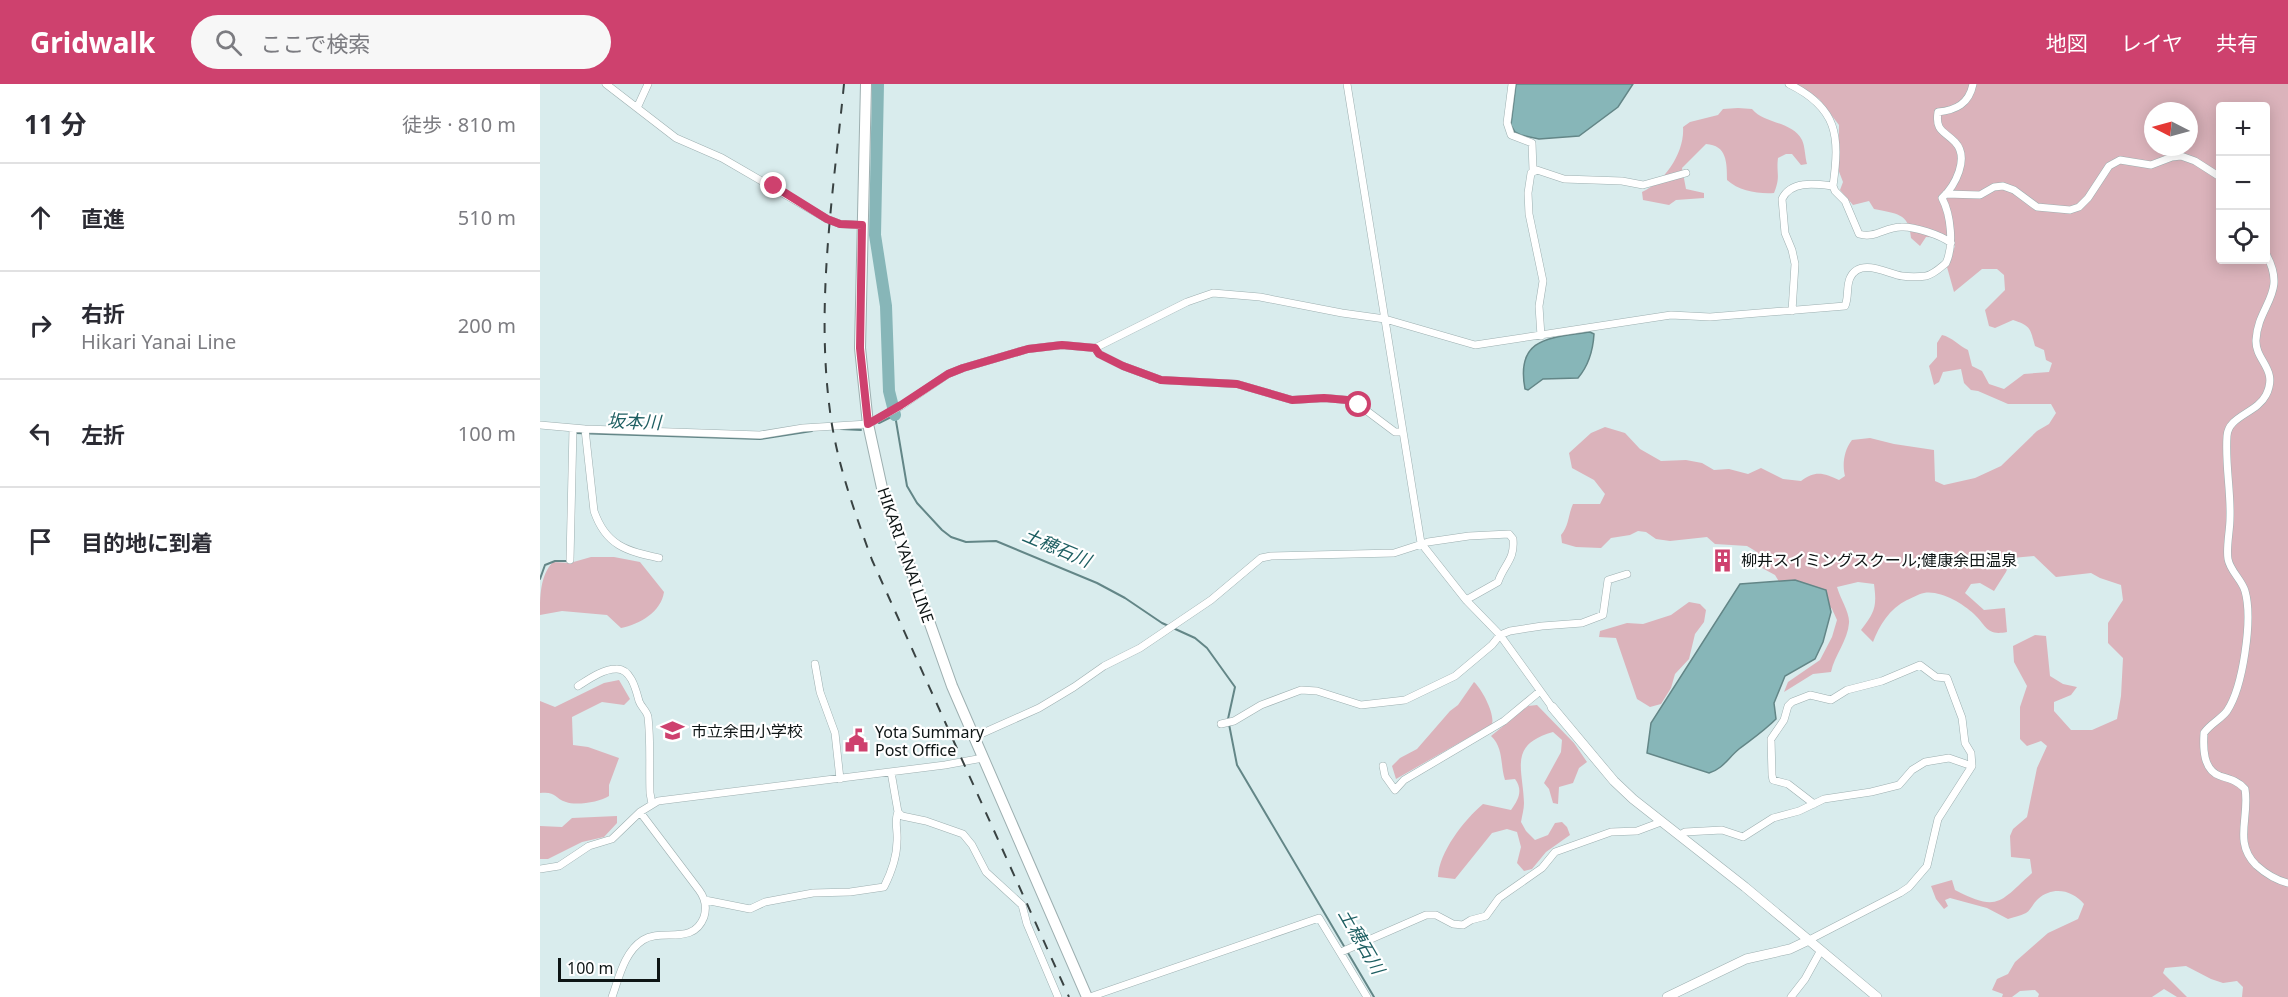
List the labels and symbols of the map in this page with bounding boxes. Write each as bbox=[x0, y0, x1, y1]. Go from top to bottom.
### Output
north arrow bbox=[2144, 102, 2198, 156]
route end bbox=[760, 172, 786, 198]
route start bbox=[1345, 391, 1371, 417]
water label: 坂本川 bbox=[607, 408, 663, 434]
street label: HIKARI YANAI LINE bbox=[872, 484, 940, 626]
water label: 土穂石川 bbox=[1019, 522, 1097, 573]
building icon: 柳井スイミングスクール;健康余田温泉 bbox=[1710, 547, 1736, 573]
place label: 柳井スイミングスクール;健康余田温泉 bbox=[1741, 549, 2017, 571]
school or university icon: 市立余田小学校 bbox=[660, 718, 686, 744]
place label: 市立余田小学校 bbox=[691, 720, 803, 742]
place label: Yota Summary Post Office bbox=[875, 721, 985, 761]
public building icon: Yota Summary Post Office bbox=[844, 728, 870, 754]
water label: 土穂石川 bbox=[1334, 904, 1391, 980]
scale bar bbox=[558, 955, 660, 982]

